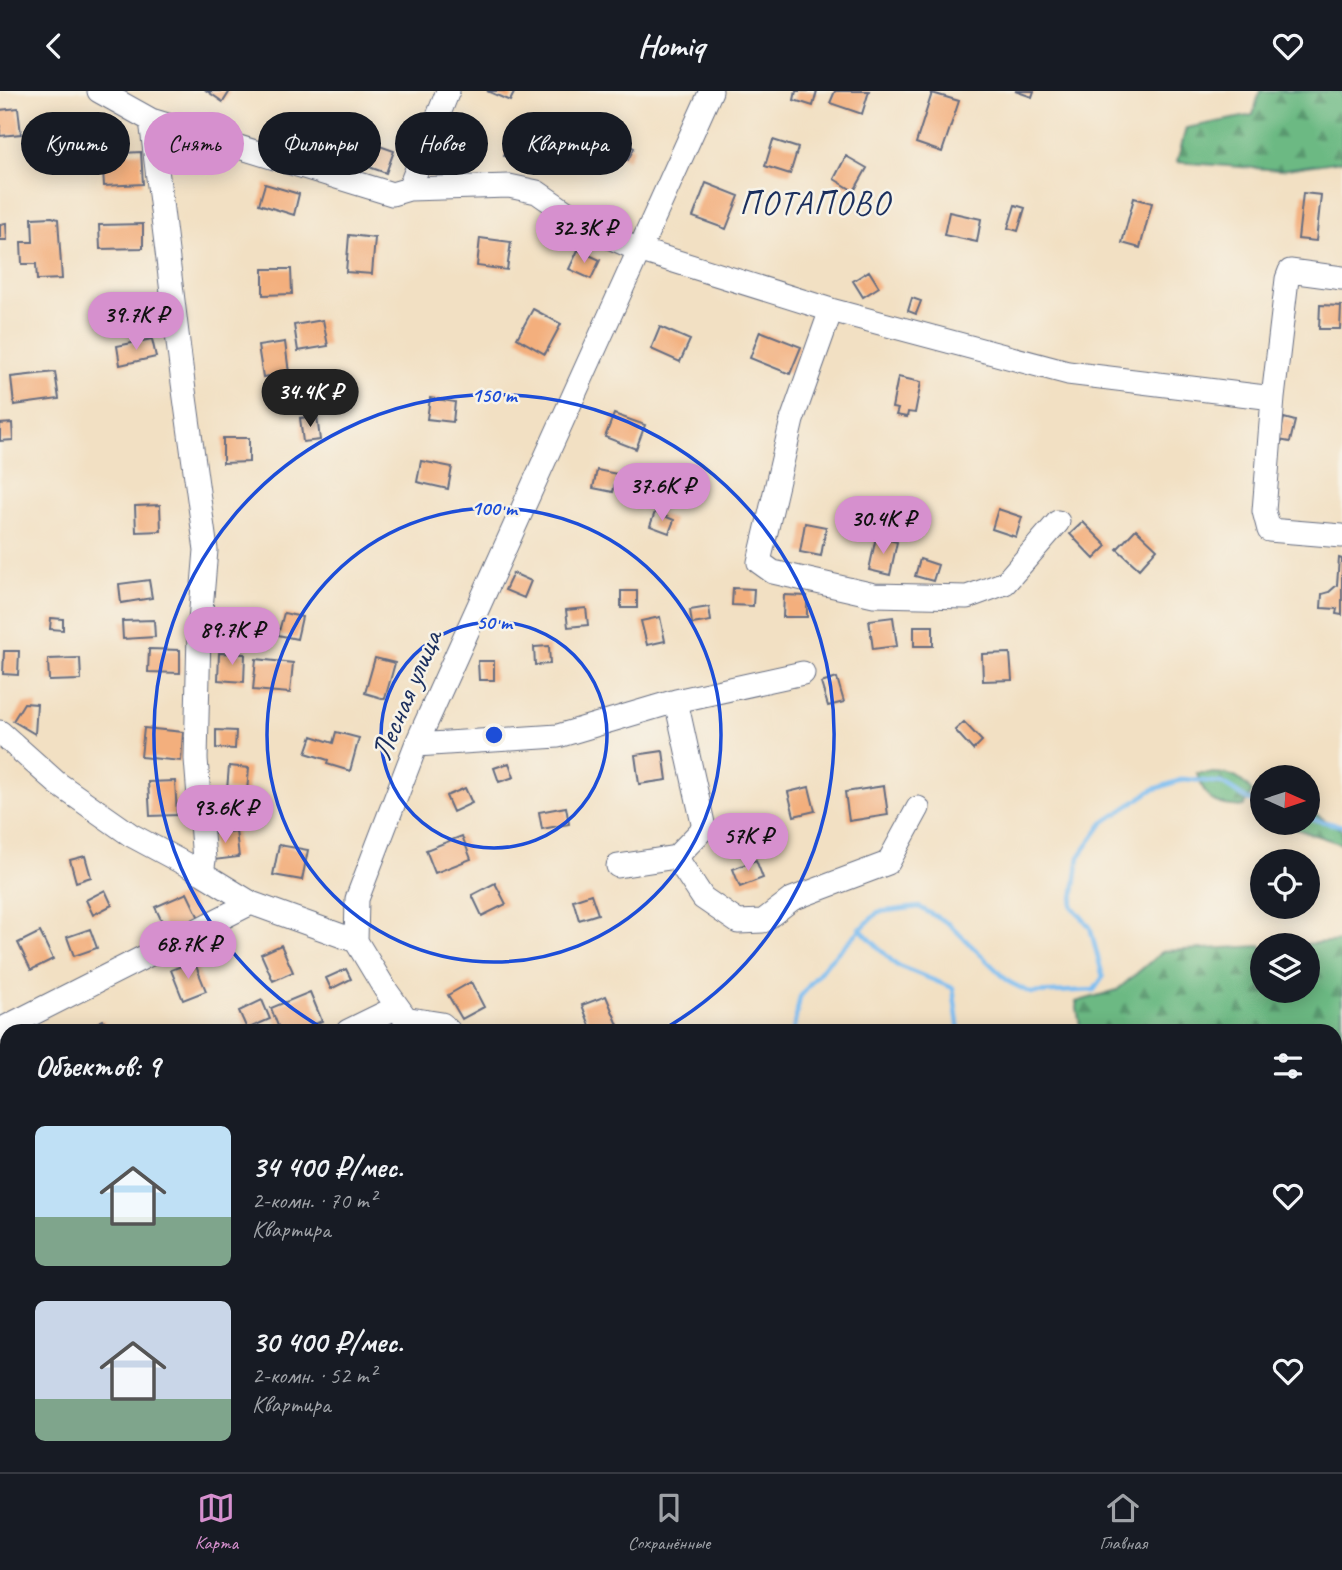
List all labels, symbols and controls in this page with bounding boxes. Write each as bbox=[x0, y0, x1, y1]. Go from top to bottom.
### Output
text: Homiq bbox=[638, 25, 704, 66]
icon: back bbox=[35, 27, 73, 65]
icon: heart bbox=[1269, 27, 1307, 65]
chip: Купить bbox=[21, 112, 130, 175]
chip: Снять bbox=[144, 112, 244, 175]
chip: Фильтры bbox=[258, 112, 381, 175]
chip: Новое bbox=[395, 112, 488, 175]
chip: Квартира bbox=[502, 112, 632, 175]
district label: ПОТАПОВО bbox=[739, 182, 892, 224]
pin: 32.3K ₽ bbox=[519, 205, 649, 265]
text: 32.3K ₽ bbox=[552, 213, 616, 242]
pin: 39.7K ₽ bbox=[71, 293, 201, 352]
text: 39.7K ₽ bbox=[104, 300, 168, 329]
pin: 34.4K ₽ bbox=[245, 369, 375, 429]
text: 34.4K ₽ bbox=[278, 377, 342, 406]
text: 150 m bbox=[471, 382, 519, 408]
pin: 37.6K ₽ bbox=[597, 463, 727, 523]
text: 37.6K ₽ bbox=[629, 471, 695, 500]
text: 100 m bbox=[471, 495, 519, 521]
pin: 30.4K ₽ bbox=[818, 497, 948, 556]
text: 30.4K ₽ bbox=[851, 504, 915, 533]
pin: 89.7K ₽ bbox=[167, 607, 297, 667]
text: 50 m bbox=[476, 609, 514, 635]
text: 89.7K ₽ bbox=[200, 615, 264, 644]
street label: Лесная улица bbox=[362, 622, 451, 766]
centre of rings bbox=[482, 723, 506, 747]
north arrow bbox=[1250, 765, 1320, 835]
map controls bbox=[1250, 765, 1320, 1003]
pin: 93.6K ₽ bbox=[160, 785, 290, 845]
text: 93.6K ₽ bbox=[193, 793, 257, 822]
pin: 57K ₽ bbox=[699, 813, 797, 873]
text: 57K ₽ bbox=[723, 821, 773, 850]
button: locate bbox=[1250, 849, 1320, 919]
pin: 68.7K ₽ bbox=[123, 921, 253, 981]
text: 68.7K ₽ bbox=[155, 929, 221, 958]
button: layers bbox=[1250, 933, 1320, 1003]
text: Объектов: 9 bbox=[35, 1047, 160, 1085]
icon: filters bbox=[1269, 1047, 1307, 1085]
text: 34 400 ₽/мес. bbox=[252, 1148, 403, 1186]
icon: home bbox=[91, 1154, 175, 1238]
icon: heart bbox=[1269, 1177, 1307, 1215]
text: 2-комн. · 70 m² bbox=[252, 1186, 376, 1215]
text: Квартира bbox=[252, 1215, 330, 1244]
text: 30 400 ₽/мес. bbox=[252, 1323, 403, 1361]
icon: home bbox=[91, 1329, 175, 1413]
icon: heart bbox=[1269, 1352, 1307, 1390]
text: 2-комн. · 52 m² bbox=[252, 1361, 376, 1390]
text: Квартира bbox=[252, 1390, 330, 1419]
tab: Карта bbox=[195, 1489, 238, 1555]
tab: Сохранённые bbox=[628, 1489, 710, 1555]
tab: Главная bbox=[1100, 1489, 1147, 1555]

